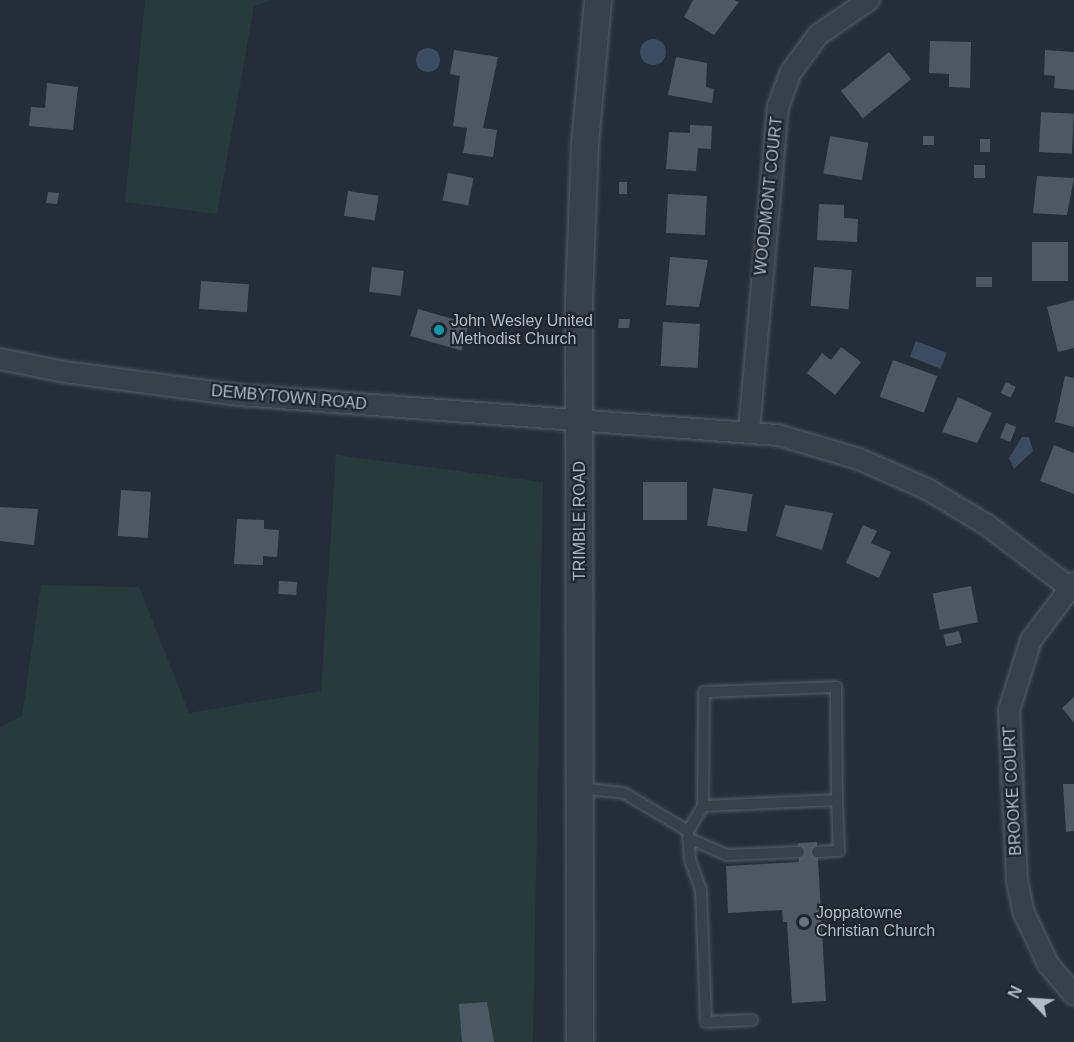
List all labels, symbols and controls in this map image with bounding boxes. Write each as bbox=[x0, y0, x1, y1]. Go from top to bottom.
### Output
street label: WOODMONT COURT bbox=[751, 116, 787, 276]
place label: John Wesley United Methodist Church bbox=[451, 311, 593, 349]
marker: John Wesley United Methodist Church bbox=[432, 323, 446, 337]
street label: DEMBYTOWN ROAD bbox=[210, 382, 368, 414]
street label: TRIMBLE ROAD bbox=[570, 461, 590, 581]
street label: BROOKE COURT bbox=[1000, 726, 1026, 856]
place label: Joppatowne Christian Church bbox=[816, 903, 935, 941]
marker: Joppatowne Christian Church bbox=[797, 915, 811, 929]
north arrow bbox=[1002, 970, 1062, 1030]
text: N bbox=[1005, 983, 1025, 1001]

